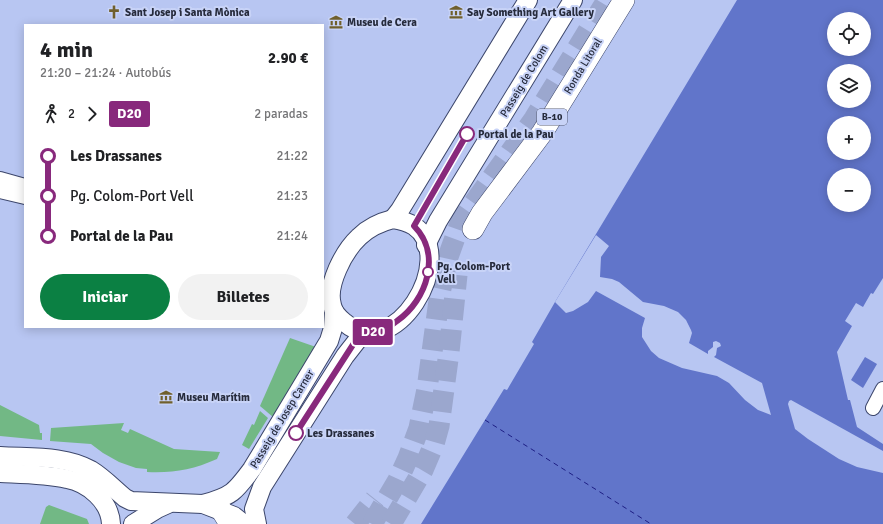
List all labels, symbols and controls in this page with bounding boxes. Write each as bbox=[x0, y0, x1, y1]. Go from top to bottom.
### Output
church icon: Sant Josep i Santa Mònica bbox=[106, 4, 122, 20]
museum icon: Say Something Art Gallery bbox=[448, 4, 464, 20]
place label: Sant Josep i Santa Mònica bbox=[125, 6, 250, 19]
place label: Say Something Art Gallery bbox=[467, 6, 595, 19]
map controls bbox=[827, 12, 871, 212]
button: locate bbox=[827, 12, 871, 56]
museum icon: Museu de Cera bbox=[328, 14, 344, 30]
place label: Museu de Cera bbox=[347, 16, 417, 29]
text: 4 min bbox=[40, 36, 93, 63]
street label: Ronda Litoral bbox=[561, 36, 605, 96]
street label: Passeig de Colom bbox=[497, 43, 551, 119]
text: 2.90 € bbox=[268, 49, 308, 67]
button: layers bbox=[827, 64, 871, 108]
text: 21:20 – 21:24 · Autobús bbox=[40, 65, 171, 81]
icon: walk bbox=[40, 103, 62, 125]
icon: forward bbox=[81, 103, 103, 125]
text: D20 bbox=[117, 105, 142, 122]
text: 2 bbox=[68, 106, 75, 122]
text: 2 paradas bbox=[254, 106, 308, 122]
road number: B-10 bbox=[537, 109, 567, 125]
button: + bbox=[827, 116, 871, 160]
marker: Portal de la Pau bbox=[459, 126, 475, 142]
place label: Portal de la Pau bbox=[478, 128, 554, 141]
text: Les Drassanes bbox=[70, 147, 162, 165]
text: 21:22 bbox=[276, 148, 308, 164]
button: − bbox=[827, 168, 871, 212]
text: Pg. Colom-Port Vell bbox=[70, 187, 194, 205]
text: 21:23 bbox=[276, 188, 308, 204]
text: Portal de la Pau bbox=[70, 227, 173, 245]
text: 21:24 bbox=[276, 228, 308, 244]
place label: Pg. Colom-Port Vell bbox=[437, 260, 510, 286]
marker: Pg. Colom-Port Vell bbox=[422, 266, 434, 278]
button: Iniciar bbox=[40, 274, 170, 320]
button: Billetes bbox=[178, 274, 308, 320]
line badge: D20 bbox=[350, 319, 396, 345]
text: D20 bbox=[361, 323, 385, 340]
street label: Passeig de Josep Carner bbox=[247, 367, 317, 471]
museum icon: Museu Marítim bbox=[158, 389, 174, 405]
place label: Museu Marítim bbox=[177, 391, 250, 404]
marker: Les Drassanes bbox=[288, 425, 304, 441]
place label: Les Drassanes bbox=[307, 427, 375, 440]

